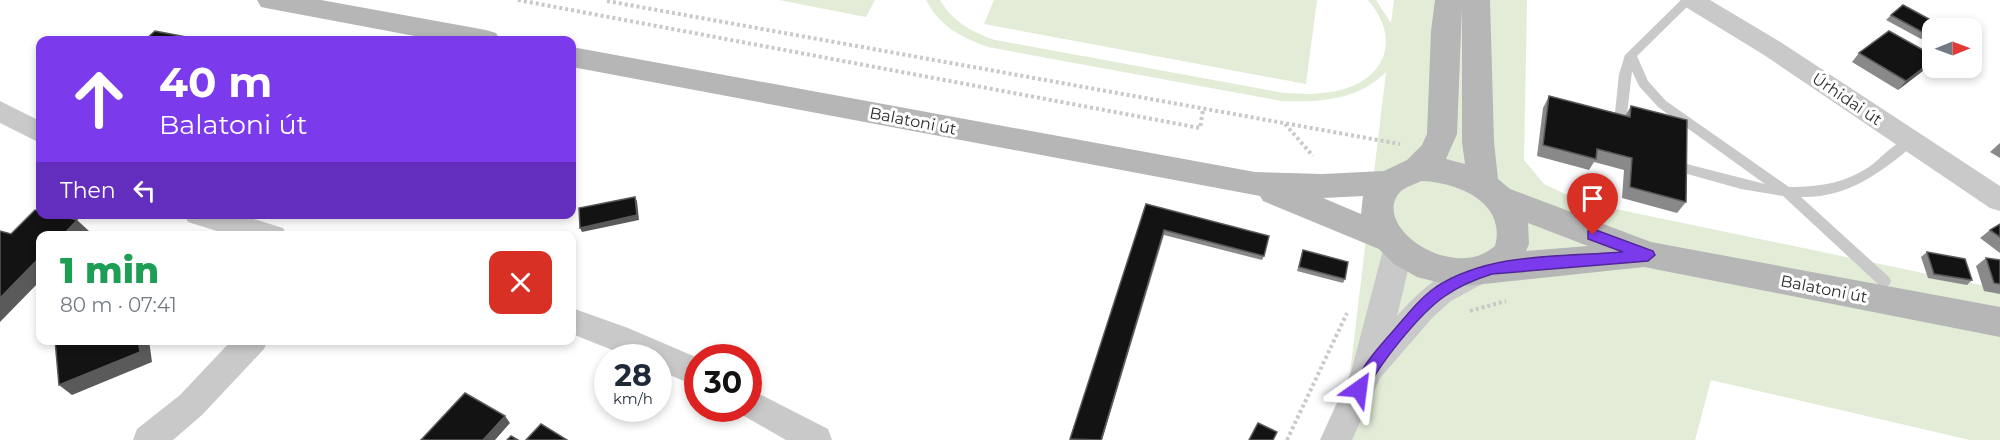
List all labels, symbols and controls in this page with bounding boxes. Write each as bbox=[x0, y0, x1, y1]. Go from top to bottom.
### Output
north arrow bbox=[1922, 18, 1982, 78]
map controls bbox=[1922, 18, 1982, 78]
text: 40 m bbox=[159, 56, 272, 108]
icon: ahead bbox=[60, 60, 138, 138]
street label: Úrhidai út bbox=[1808, 69, 1886, 130]
street label: Balatoni út bbox=[868, 103, 959, 139]
text: Balatoni út bbox=[159, 108, 308, 141]
pin bbox=[1567, 173, 1618, 235]
icon: left bbox=[128, 174, 161, 207]
text: Then bbox=[60, 177, 116, 204]
icon: arrive bbox=[1576, 182, 1609, 215]
text: 1 min bbox=[60, 248, 159, 292]
button: close bbox=[489, 251, 552, 314]
street label: Balatoni út bbox=[1779, 271, 1870, 307]
text: 80 m · 07:41 bbox=[60, 293, 177, 317]
speed limit sign: 30 bbox=[684, 344, 762, 422]
text: 28 bbox=[614, 357, 652, 394]
position arrow bbox=[1327, 357, 1391, 421]
text: km/h bbox=[613, 389, 653, 408]

